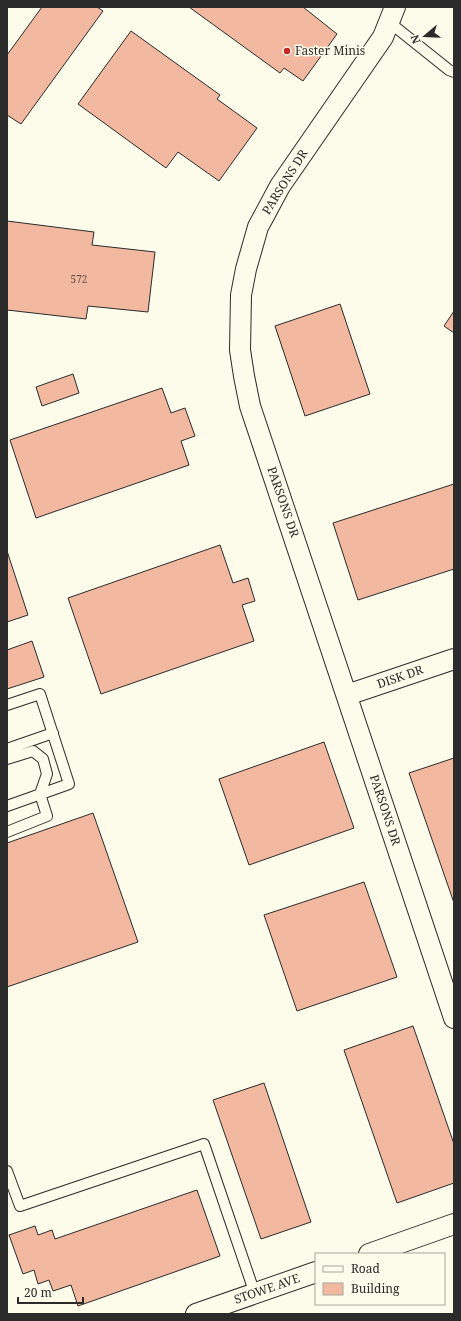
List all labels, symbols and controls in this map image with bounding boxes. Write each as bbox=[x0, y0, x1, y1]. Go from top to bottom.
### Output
north arrow bbox=[405, 16, 445, 56]
text: N bbox=[406, 33, 424, 46]
place label: Faster Minis bbox=[295, 42, 365, 59]
marker: Faster Minis bbox=[282, 46, 292, 56]
street label: PARSONS DR bbox=[258, 146, 311, 218]
house number: 572 bbox=[71, 272, 87, 286]
street label: PARSONS DR bbox=[263, 464, 304, 540]
street label: DISK DR bbox=[374, 661, 425, 692]
street label: PARSONS DR bbox=[366, 772, 405, 848]
legend bbox=[315, 1253, 445, 1305]
text: Road bbox=[351, 1260, 381, 1277]
street label: STOWE AVE bbox=[232, 1269, 302, 1308]
scale bar bbox=[18, 1279, 83, 1305]
text: Building bbox=[351, 1280, 400, 1297]
text: 20 m bbox=[24, 1284, 52, 1301]

